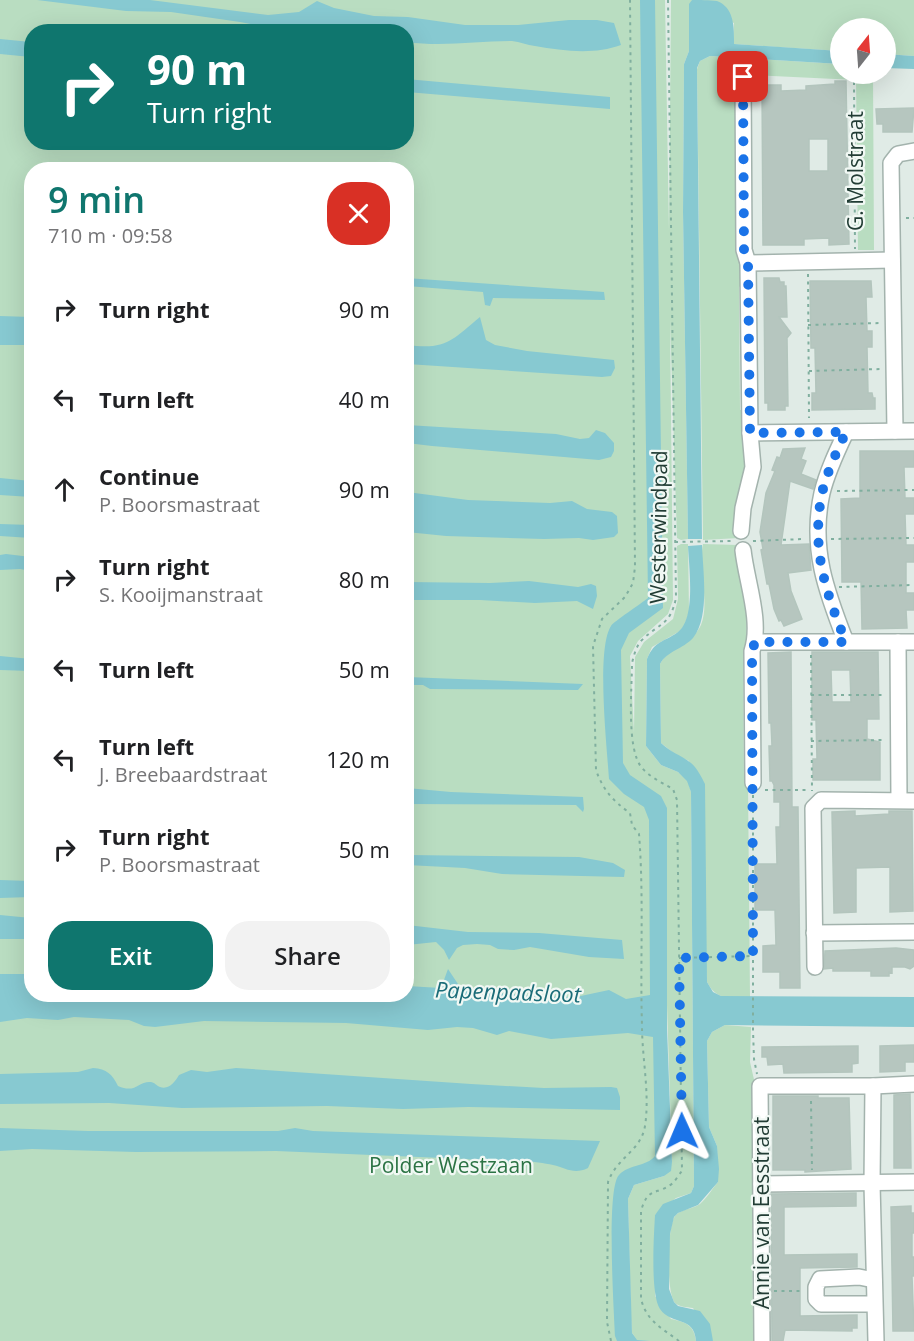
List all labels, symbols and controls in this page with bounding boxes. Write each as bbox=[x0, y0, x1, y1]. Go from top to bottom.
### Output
north arrow bbox=[830, 18, 896, 84]
map controls bbox=[830, 18, 896, 84]
text: 90 m bbox=[147, 40, 247, 97]
icon: right bbox=[48, 48, 126, 126]
pin bbox=[717, 51, 768, 102]
icon: arrive bbox=[726, 60, 759, 93]
text: Turn right bbox=[147, 94, 272, 131]
street label: G. Molstraat bbox=[841, 111, 869, 231]
text: 9 min bbox=[48, 175, 145, 224]
button: close bbox=[327, 182, 390, 245]
text: 710 m · 09:58 bbox=[48, 222, 173, 249]
icon: right bbox=[48, 293, 81, 326]
text: Turn right bbox=[99, 294, 210, 324]
text: 90 m bbox=[339, 294, 390, 324]
icon: left bbox=[48, 383, 81, 416]
text: Turn left bbox=[99, 384, 194, 414]
text: 40 m bbox=[339, 384, 390, 414]
street label: Westerwindpad bbox=[643, 450, 673, 604]
text: Continue bbox=[99, 461, 199, 491]
icon: ahead bbox=[48, 473, 81, 506]
text: 90 m bbox=[339, 474, 390, 504]
text: P. Boorsmastraat bbox=[99, 491, 260, 518]
text: Turn right bbox=[99, 551, 210, 581]
icon: right bbox=[48, 563, 81, 596]
text: 80 m bbox=[339, 564, 390, 594]
text: S. Kooijmanstraat bbox=[99, 581, 263, 608]
icon: left bbox=[48, 653, 81, 686]
text: Turn left bbox=[99, 654, 194, 684]
text: 50 m bbox=[339, 654, 390, 684]
text: Turn left bbox=[99, 731, 194, 761]
icon: left bbox=[48, 743, 81, 776]
text: 120 m bbox=[326, 744, 390, 774]
text: J. Breebaardstraat bbox=[99, 761, 267, 788]
text: Turn right bbox=[99, 821, 210, 851]
icon: right bbox=[48, 833, 81, 866]
text: 50 m bbox=[339, 834, 390, 864]
text: P. Boorsmastraat bbox=[99, 851, 260, 878]
button: Exit bbox=[48, 921, 213, 990]
button: Share bbox=[225, 921, 390, 990]
water label: Papenpadsloot bbox=[434, 973, 582, 1009]
position arrow bbox=[650, 1099, 714, 1163]
street label: Annie van Eesstraat bbox=[747, 1117, 775, 1309]
park label: Polder Westzaan bbox=[369, 1151, 533, 1179]

